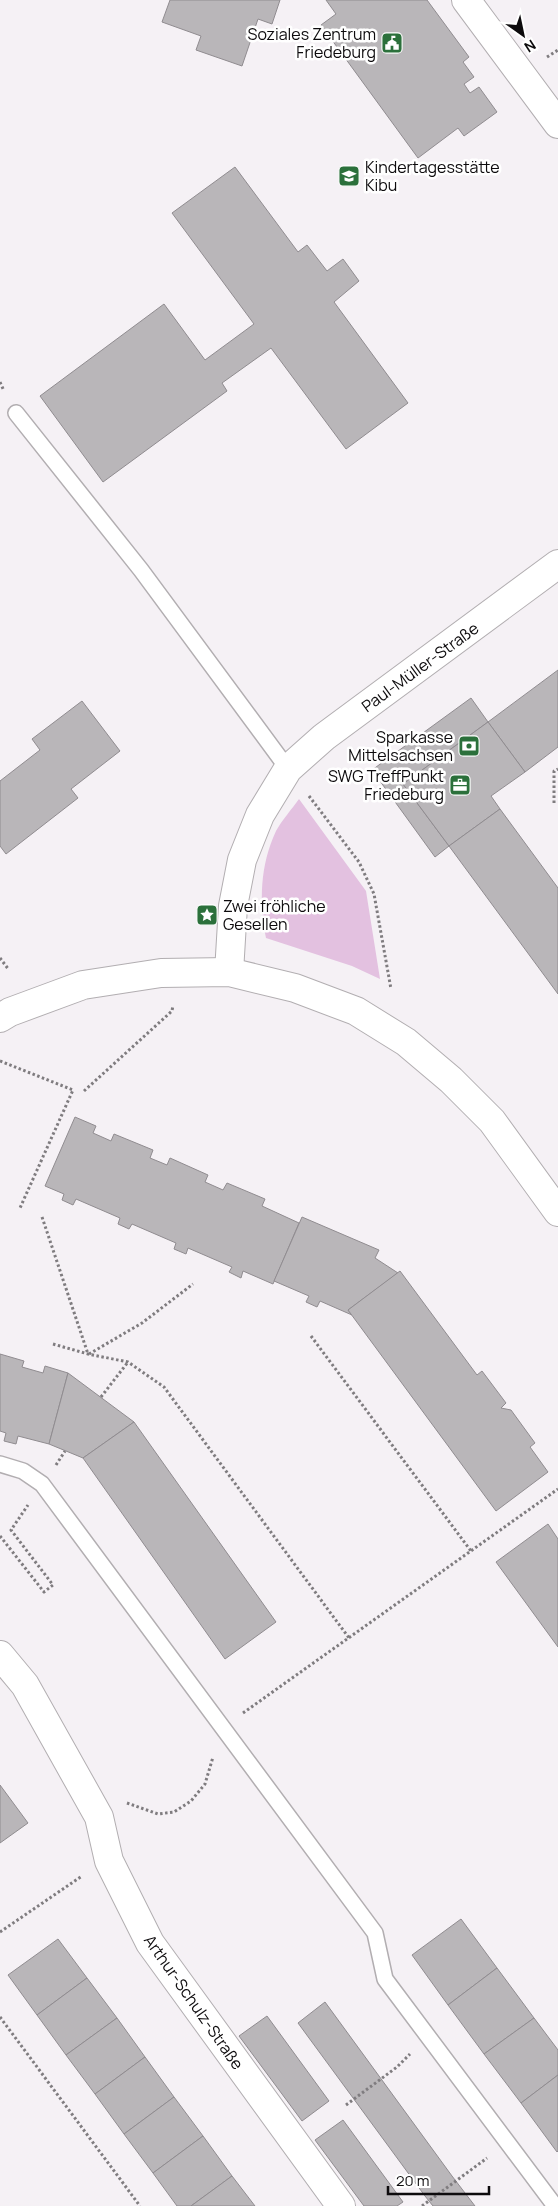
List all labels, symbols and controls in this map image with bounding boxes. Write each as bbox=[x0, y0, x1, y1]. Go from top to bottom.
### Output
north arrow bbox=[498, 10, 548, 60]
place label: Soziales Zentrum Friedeburg bbox=[248, 23, 376, 63]
public building icon: Soziales Zentrum Friedeburg bbox=[380, 31, 404, 55]
text: N bbox=[521, 36, 540, 57]
place label: Kindertagesstätte Kibu bbox=[365, 156, 500, 196]
school or university icon: Kindertagesstätte Kibu bbox=[337, 164, 361, 188]
street label: Paul-Müller-Straße bbox=[357, 617, 483, 717]
place label: Sparkasse Mittelsachsen bbox=[348, 726, 453, 766]
bank icon: Sparkasse Mittelsachsen bbox=[457, 734, 481, 758]
place label: SWG TreffPunkt Friedeburg bbox=[328, 765, 444, 805]
office icon: SWG TreffPunkt Friedeburg bbox=[448, 773, 472, 797]
place label: Zwei fröhliche Gesellen bbox=[223, 895, 326, 935]
place icon: Zwei fröhliche Gesellen bbox=[195, 903, 219, 927]
street label: Arthur-Schulz-Straße bbox=[139, 1930, 249, 2074]
scale bar bbox=[388, 2164, 489, 2196]
text: 20 m bbox=[396, 2170, 429, 2191]

